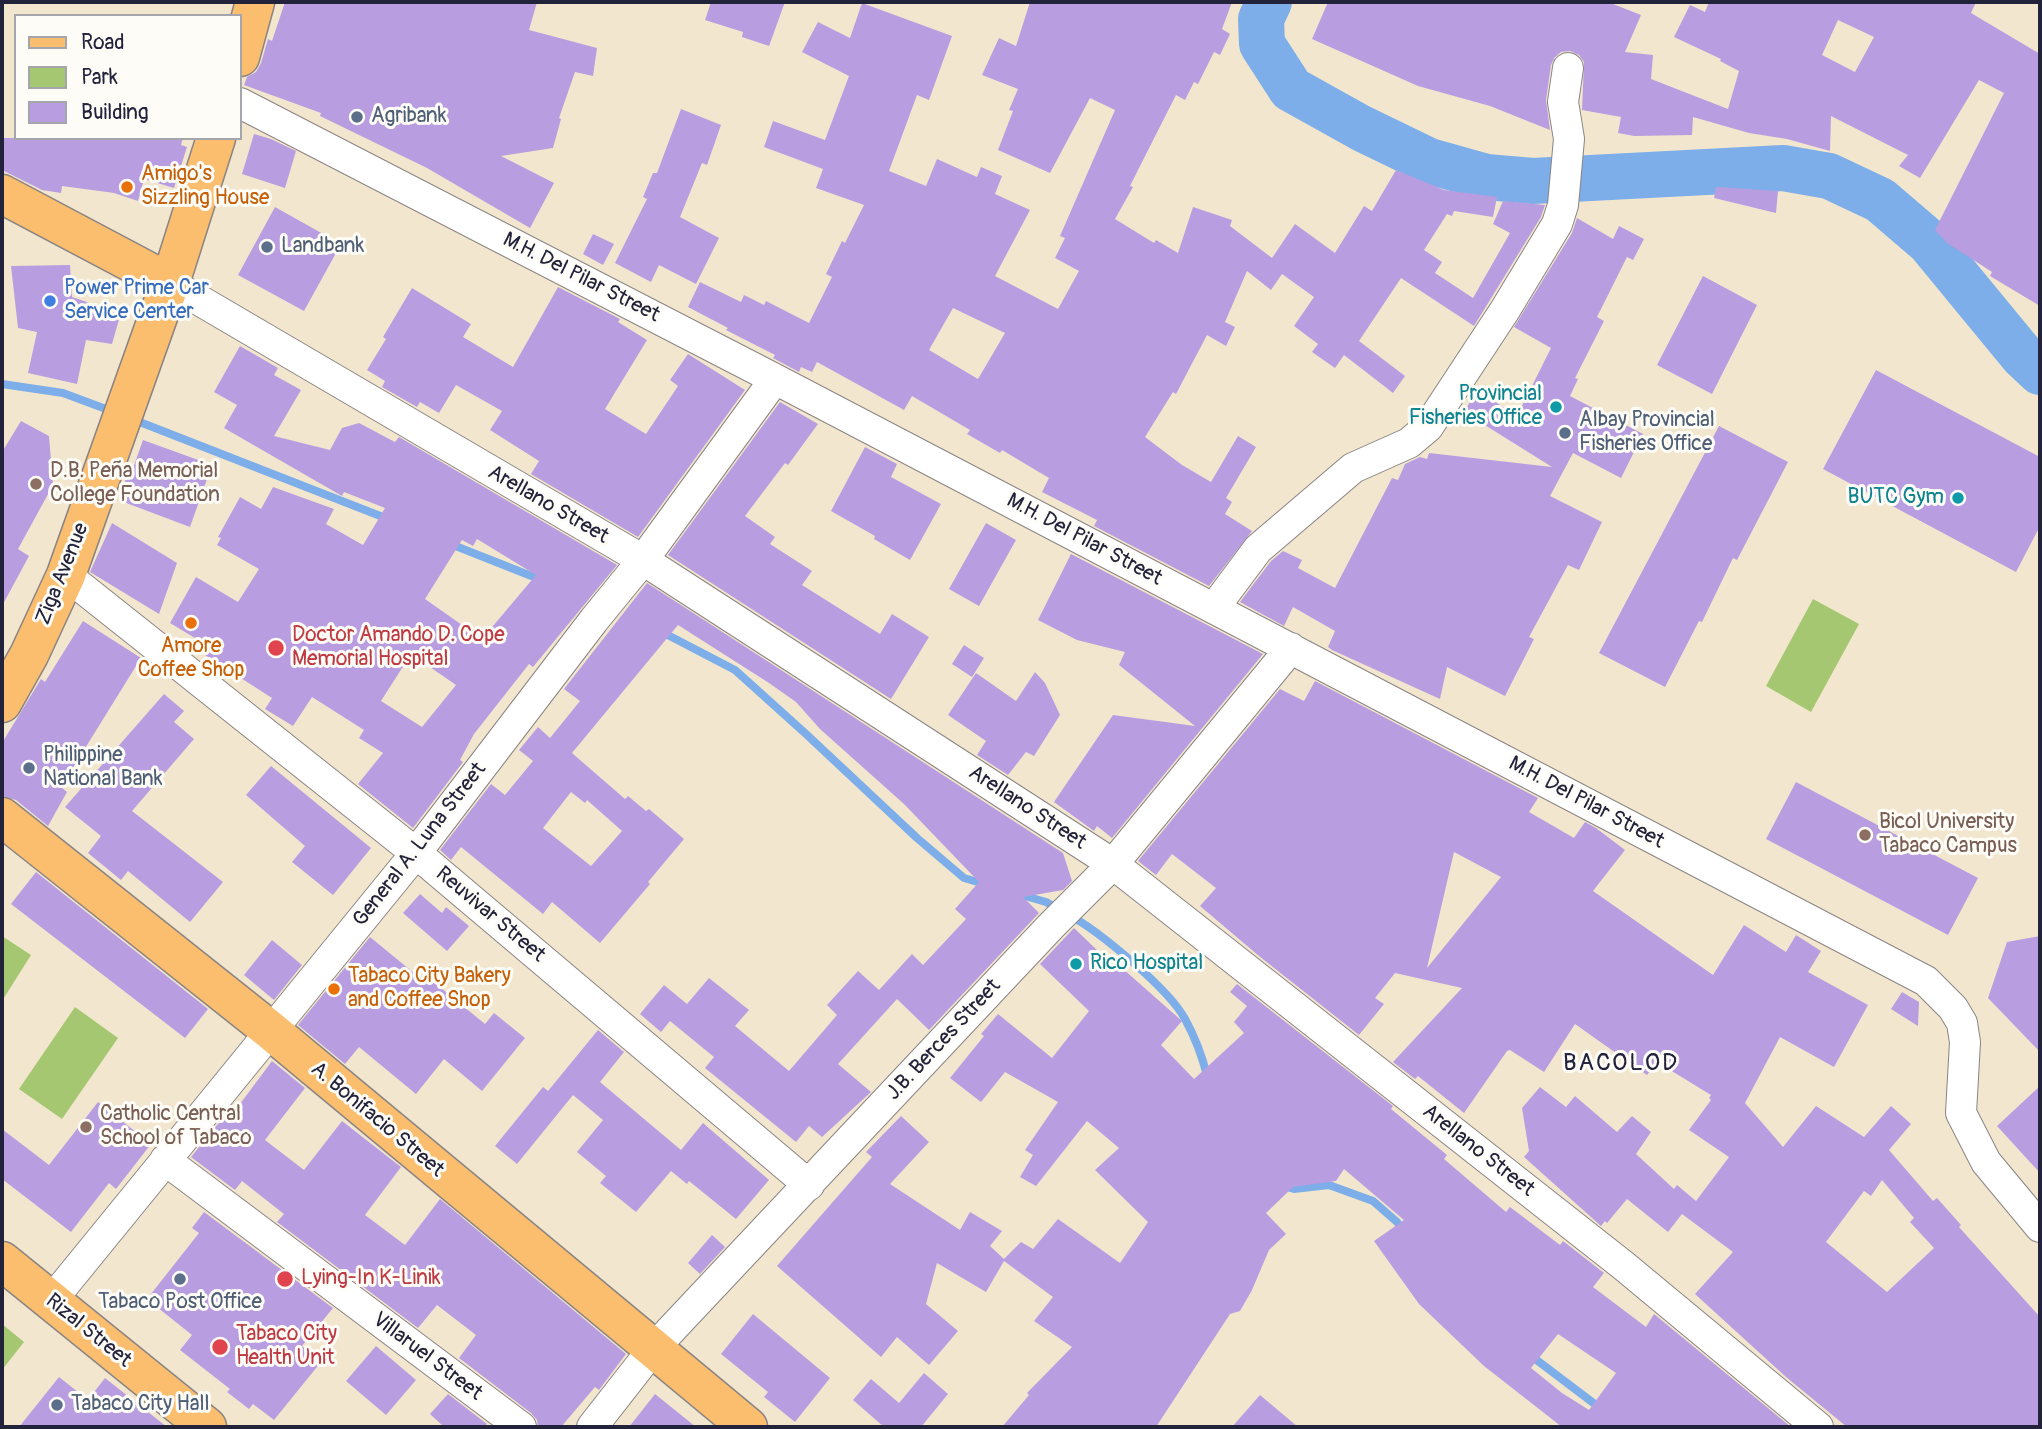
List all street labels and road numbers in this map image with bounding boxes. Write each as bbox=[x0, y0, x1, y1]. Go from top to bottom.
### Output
street label: M.H. Del Pilar Street bbox=[498, 228, 664, 328]
street label: Arellano Street bbox=[483, 460, 613, 550]
street label: M.H. Del Pilar Street bbox=[1002, 488, 1166, 592]
street label: Ziga Avenue bbox=[31, 519, 95, 629]
street label: M.H. Del Pilar Street bbox=[1504, 751, 1668, 855]
street label: General A. Luna Street bbox=[348, 758, 492, 932]
street label: Arellano Street bbox=[963, 761, 1091, 855]
street label: Reuvivar Street bbox=[430, 862, 550, 968]
street label: J.B. Berces Street bbox=[881, 974, 1007, 1106]
street label: A. Bonifacio Street bbox=[305, 1057, 449, 1183]
street label: Arellano Street bbox=[1417, 1099, 1539, 1203]
street label: Rizal Street bbox=[40, 1289, 136, 1373]
street label: Villaruel Street bbox=[367, 1308, 487, 1406]

